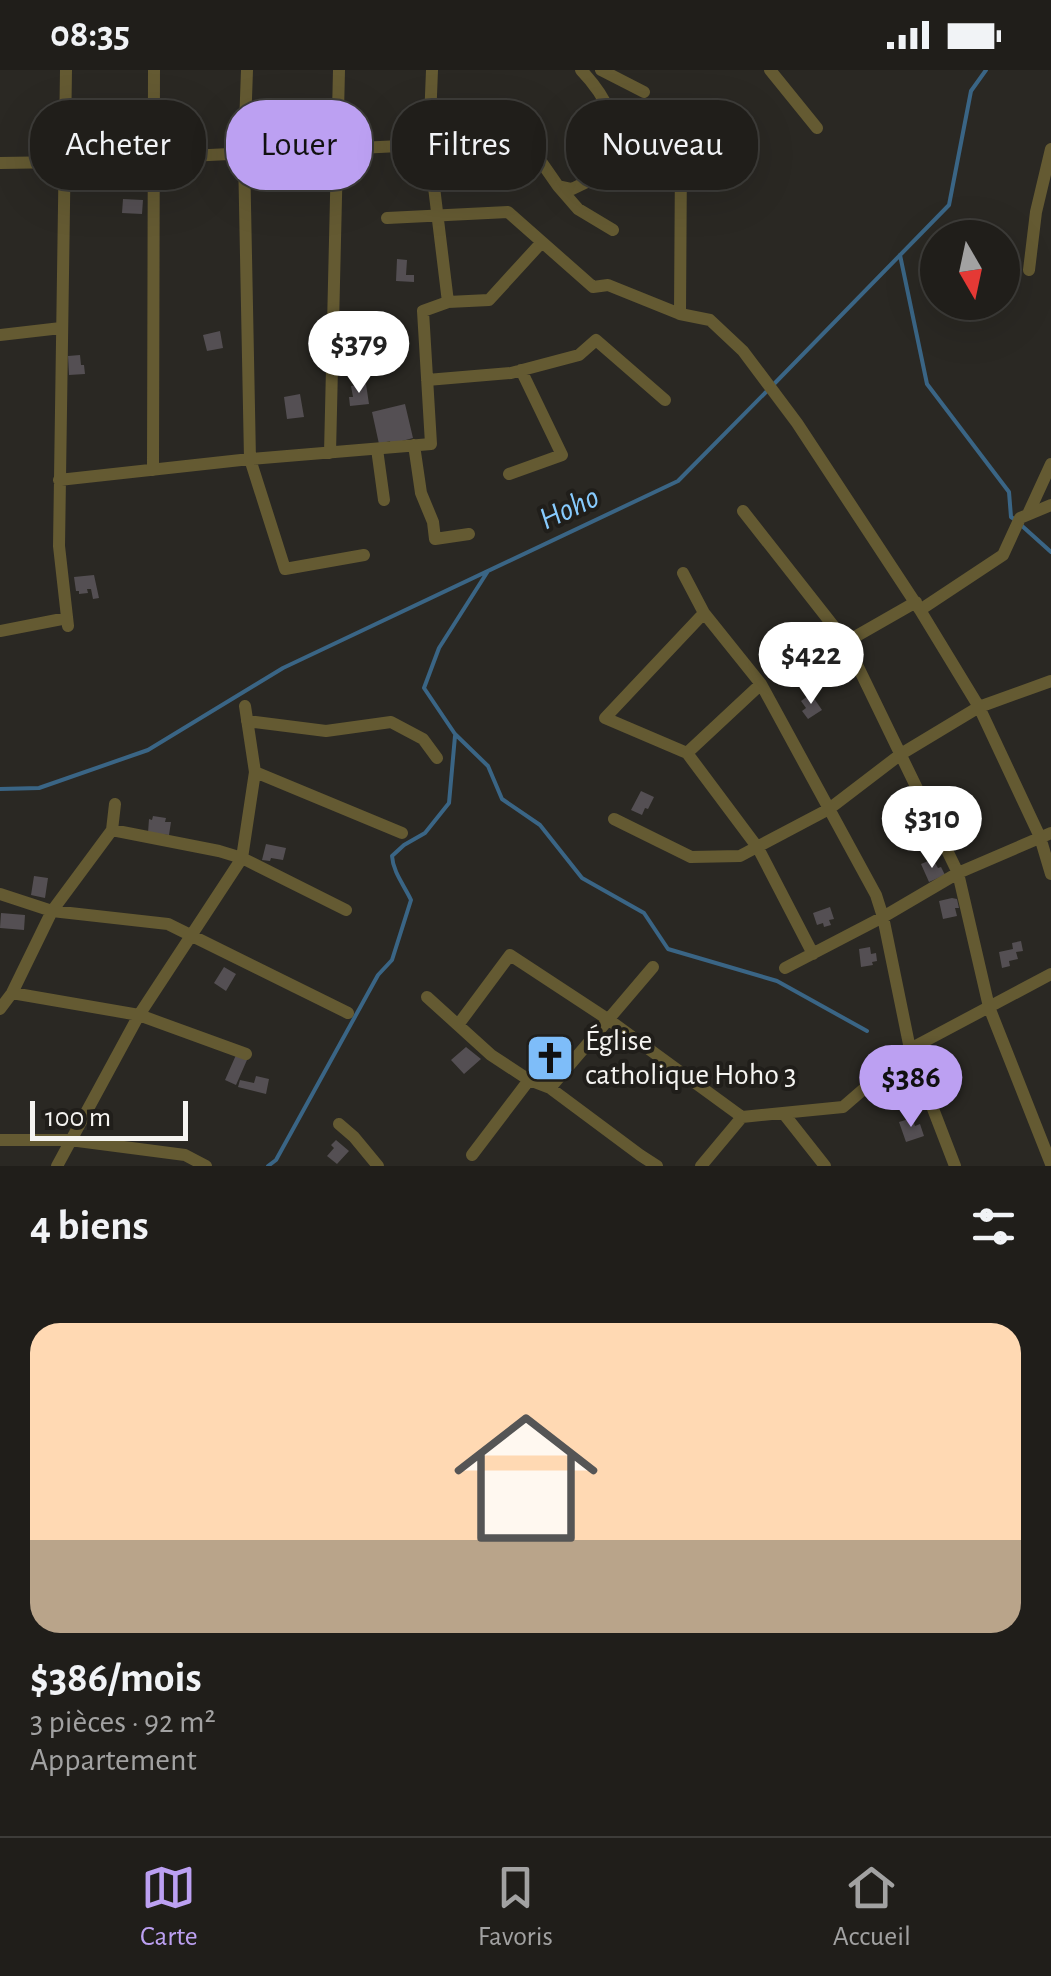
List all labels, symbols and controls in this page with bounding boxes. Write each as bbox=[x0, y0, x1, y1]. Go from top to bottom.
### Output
text: 08:35 bbox=[50, 16, 130, 54]
chip: Acheter bbox=[30, 100, 206, 190]
chip: Louer bbox=[226, 100, 372, 190]
chip: Filtres bbox=[392, 100, 546, 190]
chip: Nouveau bbox=[566, 100, 758, 190]
north arrow bbox=[920, 220, 1020, 320]
map controls bbox=[920, 220, 1020, 320]
pin: $379 bbox=[300, 311, 418, 396]
text: $379 bbox=[330, 327, 388, 359]
water label: Hoho bbox=[534, 480, 604, 536]
pin: $422 bbox=[752, 622, 870, 707]
text: $422 bbox=[781, 638, 841, 670]
pin: $310 bbox=[873, 786, 991, 871]
text: $310 bbox=[904, 802, 960, 834]
place label: Église catholique Hoho 3 bbox=[585, 1024, 796, 1090]
church icon: Église catholique Hoho 3 bbox=[524, 1032, 576, 1084]
pin: $386 bbox=[852, 1045, 970, 1130]
text: $386 bbox=[881, 1061, 941, 1093]
scale bar bbox=[30, 1096, 188, 1140]
text: 100 m bbox=[45, 1104, 111, 1132]
icon: filters bbox=[966, 1199, 1021, 1254]
text: 4 biens bbox=[30, 1205, 149, 1247]
icon: home bbox=[436, 1388, 616, 1568]
text: $386/mois bbox=[30, 1657, 202, 1699]
text: 3 pièces · 92 m² bbox=[30, 1706, 216, 1738]
text: Appartement bbox=[30, 1744, 197, 1776]
tab: Carte bbox=[140, 1860, 198, 1954]
tab: Favoris bbox=[478, 1860, 553, 1954]
tab: Accueil bbox=[833, 1860, 911, 1954]

